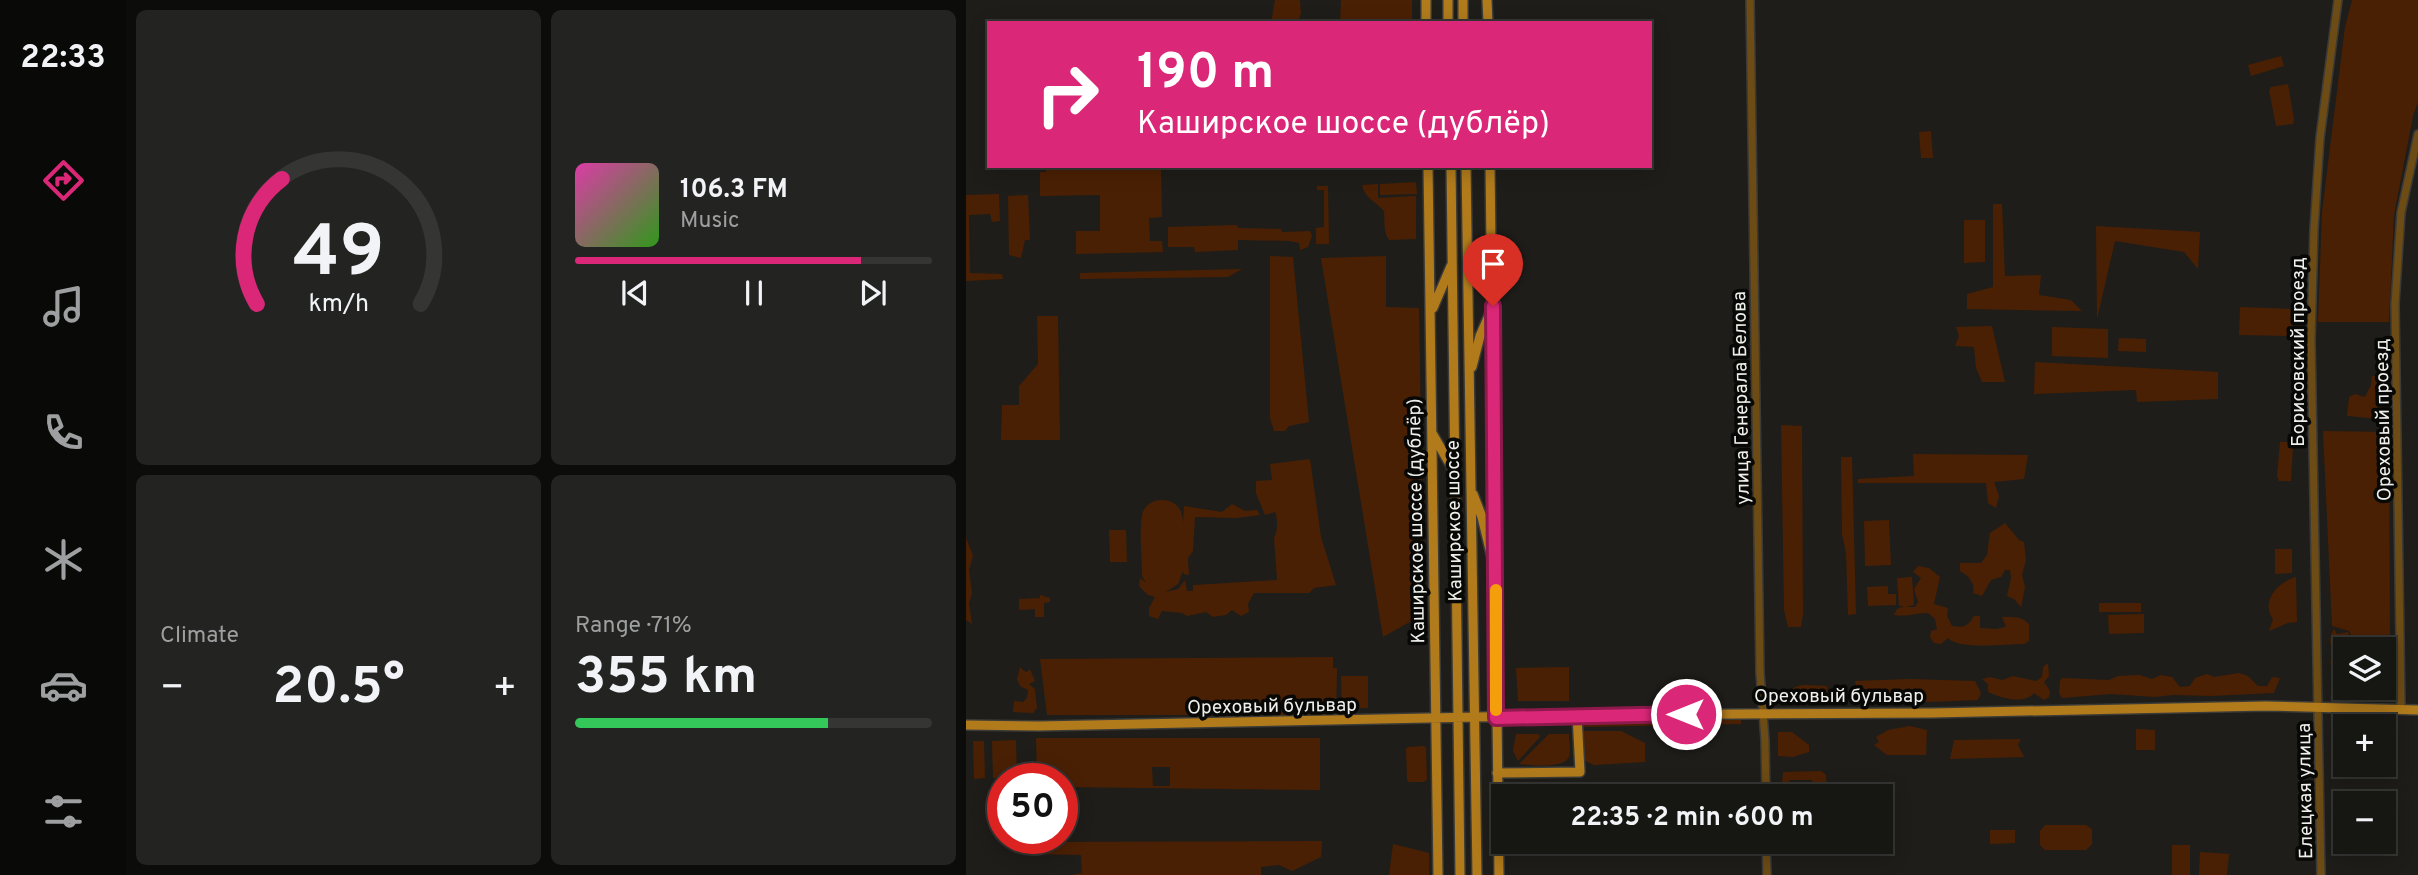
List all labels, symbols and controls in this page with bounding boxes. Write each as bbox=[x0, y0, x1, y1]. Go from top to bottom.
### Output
text: 22:33 bbox=[20, 39, 106, 79]
text: 190 m bbox=[1137, 44, 1274, 106]
icon: right bbox=[1022, 49, 1113, 140]
text: Каширское шоссе (дублёр) bbox=[1137, 105, 1550, 145]
icon: directions bbox=[39, 156, 88, 205]
text: 106.3 FM bbox=[680, 174, 788, 207]
text: Music bbox=[680, 207, 740, 236]
text: 49 bbox=[293, 210, 384, 302]
pin bbox=[1463, 234, 1523, 306]
icon: arrive bbox=[1474, 245, 1512, 283]
street label: Борисовский проезд bbox=[2287, 257, 2311, 447]
icon: previous bbox=[616, 274, 654, 312]
icon: pause bbox=[735, 274, 773, 312]
icon: next bbox=[854, 274, 892, 312]
icon: music bbox=[39, 282, 88, 331]
text: km/h bbox=[308, 289, 369, 321]
street label: улица Генерала Белова bbox=[1728, 291, 1756, 505]
street label: Ореховый проезд bbox=[2371, 339, 2397, 501]
street label: Каширское шоссе (дублёр) bbox=[1403, 398, 1431, 644]
icon: phone bbox=[39, 408, 88, 457]
street label: Каширское шоссе bbox=[1442, 440, 1468, 602]
icon: climate bbox=[39, 535, 88, 584]
text: Range · 71% bbox=[575, 612, 692, 641]
text: Climate bbox=[160, 622, 239, 651]
map controls bbox=[2333, 637, 2396, 854]
button: layers bbox=[2333, 637, 2396, 700]
text: 355 km bbox=[575, 646, 757, 712]
text: 20.5° bbox=[272, 656, 405, 722]
icon: car bbox=[39, 661, 88, 710]
text: − bbox=[160, 665, 185, 714]
text: + bbox=[492, 665, 517, 714]
position arrow bbox=[1649, 677, 1723, 751]
street label: Ореховый бульвар bbox=[1754, 685, 1924, 709]
street label: Ореховый бульвар bbox=[1187, 694, 1357, 720]
button: + bbox=[2333, 714, 2396, 777]
street label: Елецкая улица bbox=[2293, 723, 2319, 859]
speed limit sign: 50 bbox=[987, 763, 1078, 854]
icon: filters bbox=[39, 787, 88, 836]
button: − bbox=[2333, 791, 2396, 854]
text: 22:35 · 2 min · 600 m bbox=[1570, 802, 1814, 835]

